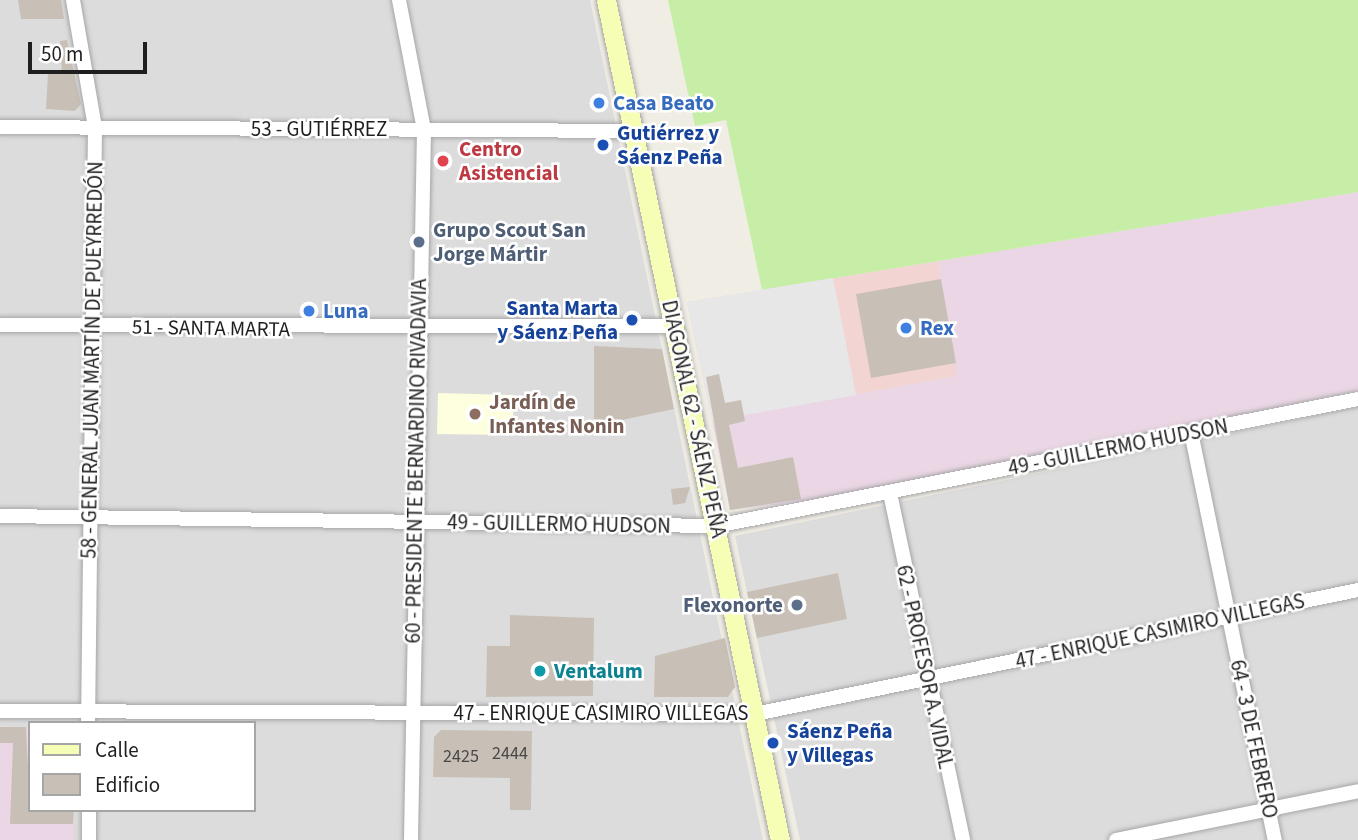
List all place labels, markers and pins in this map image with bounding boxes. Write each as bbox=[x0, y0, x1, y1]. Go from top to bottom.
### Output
place label: Casa Beato bbox=[613, 90, 714, 116]
marker: Casa Beato bbox=[591, 95, 607, 111]
place label: Gutiérrez y Sáenz Peña bbox=[617, 120, 723, 170]
place label: Centro Asistencial bbox=[459, 136, 559, 186]
marker: Gutiérrez y Sáenz Peña bbox=[595, 137, 611, 153]
marker: Centro Asistencial bbox=[433, 151, 453, 171]
place label: Grupo Scout San Jorge Mártir bbox=[433, 217, 586, 267]
marker: Grupo Scout San Jorge Mártir bbox=[411, 234, 427, 250]
place label: Santa Marta y Sáenz Peña bbox=[497, 295, 618, 345]
place label: Luna bbox=[323, 298, 369, 324]
marker: Luna bbox=[301, 303, 317, 319]
marker: Santa Marta y Sáenz Peña bbox=[624, 312, 640, 328]
place label: Rex bbox=[920, 315, 954, 341]
marker: Rex bbox=[898, 320, 914, 336]
place label: Jardín de Infantes Nonin bbox=[489, 389, 625, 439]
marker: Jardín de Infantes Nonin bbox=[467, 406, 483, 422]
place label: Flexonorte bbox=[683, 592, 783, 618]
marker: Flexonorte bbox=[789, 597, 805, 613]
place label: Ventalum bbox=[554, 658, 643, 684]
marker: Ventalum bbox=[532, 663, 548, 679]
place label: Sáenz Peña y Villegas bbox=[787, 718, 893, 768]
marker: Sáenz Peña y Villegas bbox=[765, 735, 781, 751]

